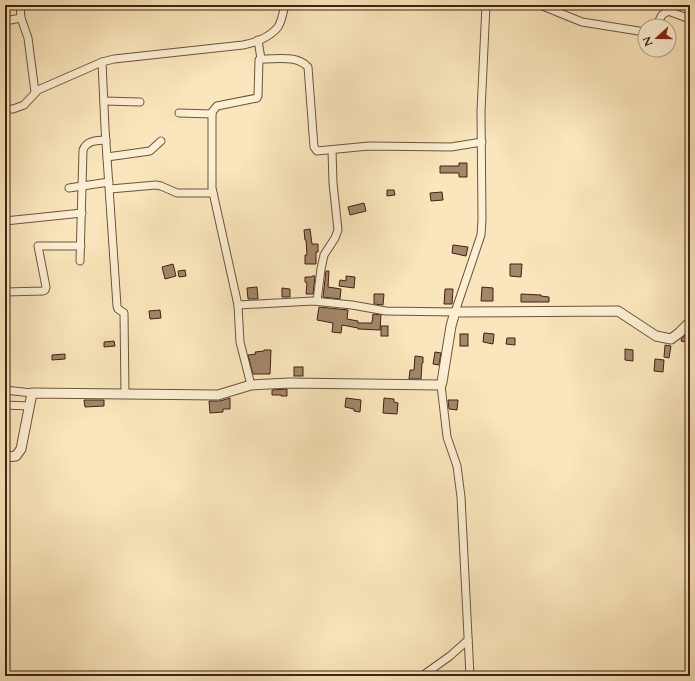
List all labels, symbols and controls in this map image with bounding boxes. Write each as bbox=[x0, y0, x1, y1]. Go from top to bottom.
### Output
north arrow bbox=[637, 18, 677, 58]
text: N bbox=[639, 34, 657, 49]

